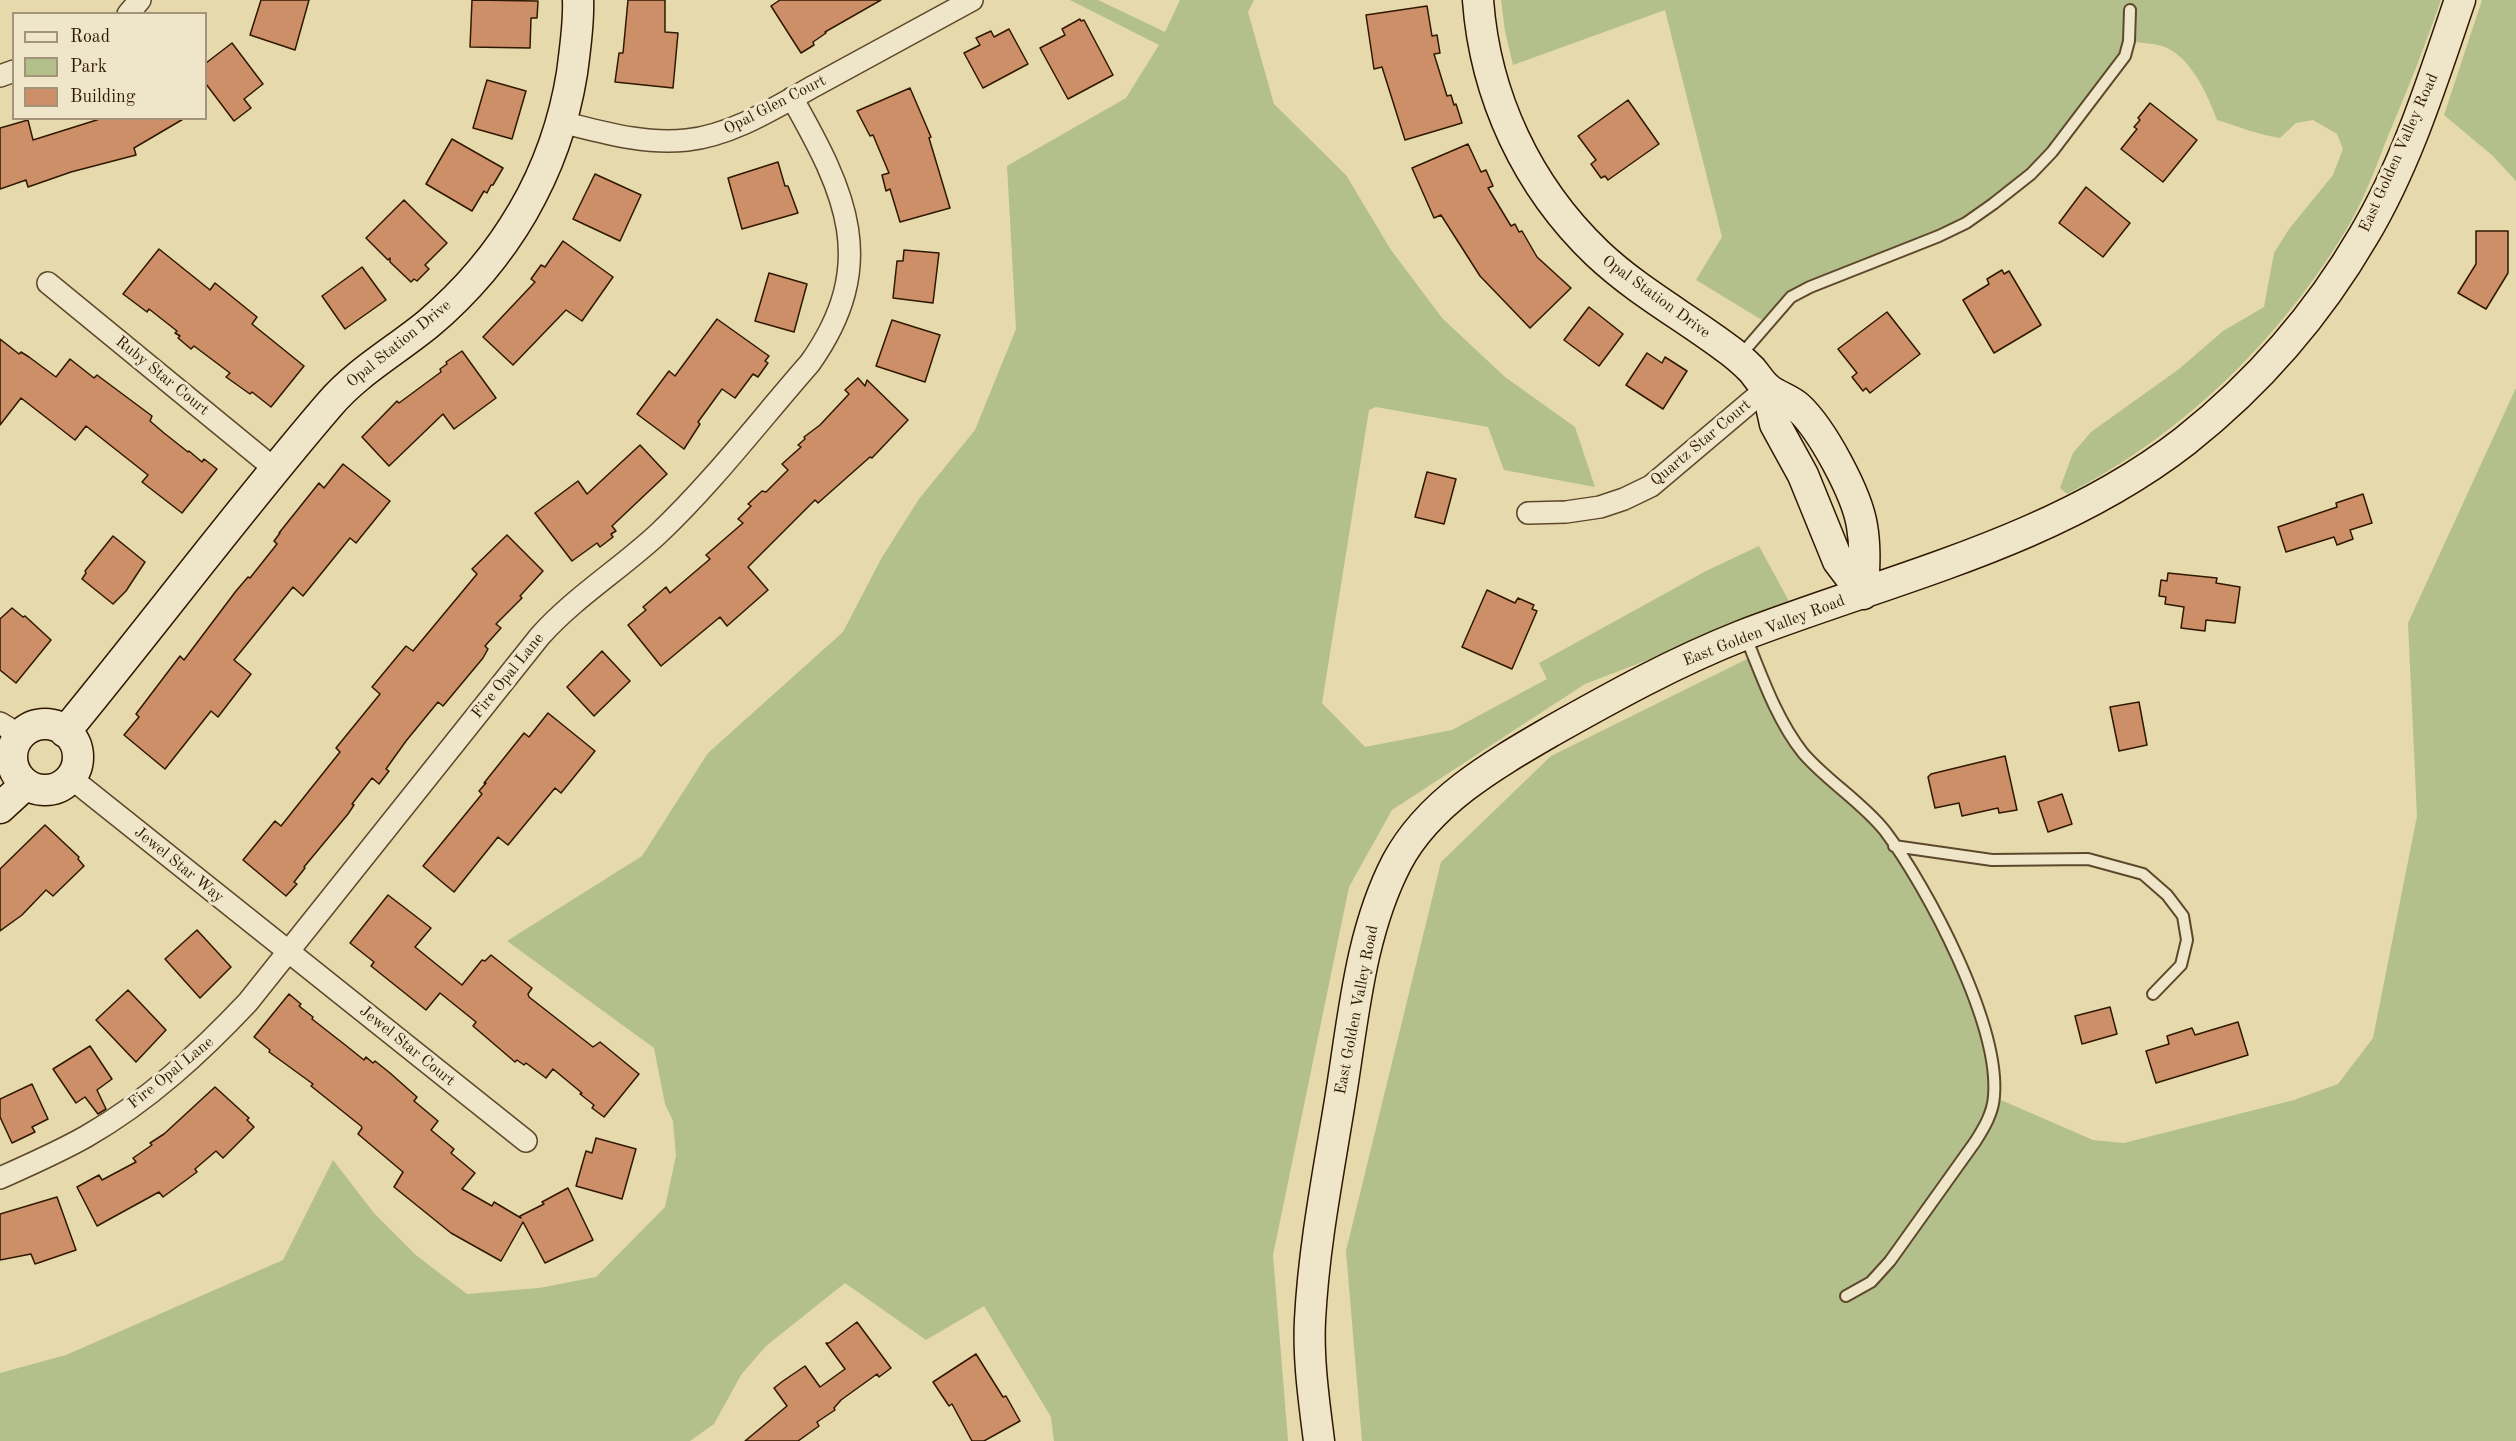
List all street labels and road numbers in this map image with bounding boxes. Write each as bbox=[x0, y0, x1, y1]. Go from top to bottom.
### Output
street label: East Golden Valley Road bbox=[2355, 70, 2443, 236]
street label: Opal Glen Court bbox=[721, 71, 829, 139]
street label: Opal Station Drive bbox=[1598, 251, 1714, 343]
street label: Opal Station Drive bbox=[343, 296, 455, 392]
street label: Ruby Star Court bbox=[111, 332, 213, 420]
street label: Quartz Star Court bbox=[1647, 395, 1755, 491]
street label: East Golden Valley Road bbox=[1680, 591, 1848, 671]
street label: Fire Opal Lane bbox=[468, 629, 548, 723]
street label: Jewel Star Way bbox=[130, 823, 228, 907]
street label: East Golden Valley Road bbox=[1331, 924, 1383, 1096]
street label: Jewel Star Court bbox=[355, 1002, 459, 1090]
street label: Fire Opal Lane bbox=[124, 1033, 218, 1113]

